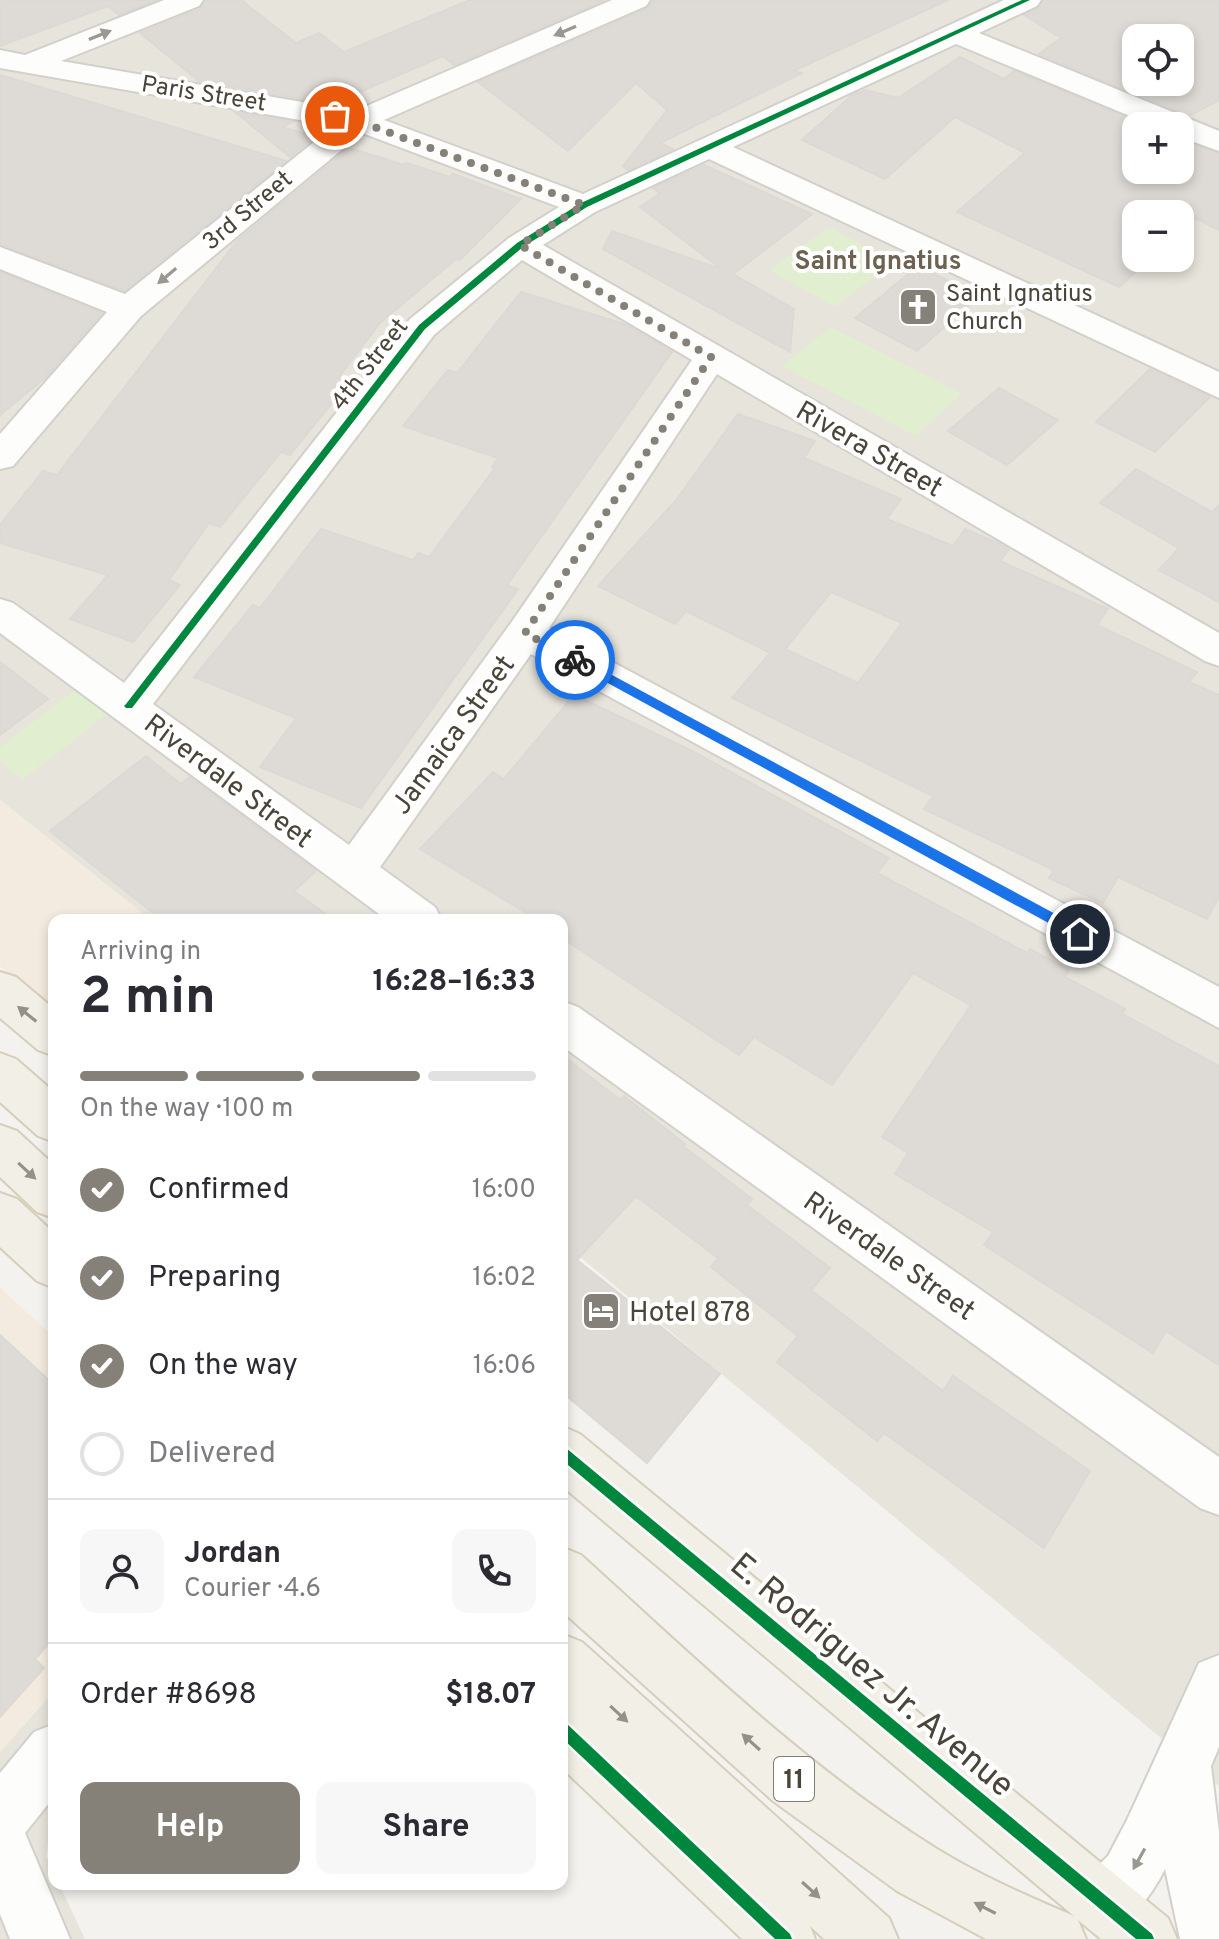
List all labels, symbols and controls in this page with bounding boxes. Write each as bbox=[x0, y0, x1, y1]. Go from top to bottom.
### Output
one-way arrow bbox=[553, 24, 576, 37]
map controls bbox=[1122, 24, 1194, 272]
button: locate bbox=[1122, 24, 1194, 96]
one-way arrow bbox=[88, 28, 112, 41]
street label: Paris Street bbox=[139, 70, 268, 120]
pin bbox=[301, 82, 369, 150]
icon: bag bbox=[313, 94, 357, 138]
button: + bbox=[1122, 112, 1194, 184]
street label: 3rd Street bbox=[197, 165, 299, 258]
button: − bbox=[1122, 200, 1194, 272]
district label: Saint Ignatius bbox=[795, 246, 961, 279]
one-way arrow bbox=[158, 267, 178, 284]
place label: Saint Ignatius Church bbox=[946, 280, 1093, 338]
church icon: Saint Ignatius Church bbox=[897, 286, 939, 328]
street label: 4th Street bbox=[325, 313, 416, 417]
street label: Rivera Street bbox=[788, 394, 949, 507]
courier bbox=[535, 620, 615, 700]
icon: bike bbox=[553, 638, 597, 682]
street label: Jamaica Street bbox=[385, 649, 524, 822]
street label: Riverdale Street bbox=[136, 707, 319, 858]
pin bbox=[1046, 900, 1114, 968]
icon: home bbox=[1058, 912, 1102, 956]
text: Arriving in bbox=[80, 936, 201, 969]
text: 16:28–16:33 bbox=[372, 964, 536, 1001]
text: 2 min bbox=[80, 966, 216, 1032]
one-way arrow bbox=[17, 1006, 37, 1022]
text: On the way · 100 m bbox=[80, 1093, 293, 1126]
one-way arrow bbox=[17, 1162, 36, 1180]
icon: check bbox=[80, 1168, 124, 1212]
text: Confirmed bbox=[148, 1172, 290, 1209]
text: 16:00 bbox=[472, 1174, 536, 1207]
street label: Riverdale Street bbox=[795, 1185, 981, 1330]
icon: check bbox=[80, 1256, 124, 1300]
text: Preparing bbox=[148, 1260, 281, 1297]
text: 16:02 bbox=[472, 1262, 536, 1295]
hotel icon: Hotel 878 bbox=[580, 1290, 622, 1332]
place label: Hotel 878 bbox=[629, 1296, 751, 1332]
icon: check bbox=[80, 1344, 124, 1388]
text: On the way bbox=[148, 1348, 298, 1385]
text: 16:06 bbox=[473, 1350, 536, 1383]
text: Delivered bbox=[148, 1436, 276, 1473]
button: person bbox=[80, 1529, 164, 1613]
button: phone bbox=[452, 1529, 536, 1613]
text: Jordan bbox=[184, 1536, 281, 1573]
street label: E. Rodriguez Jr. Avenue bbox=[720, 1545, 1022, 1808]
text: Courier · 4.6 bbox=[184, 1573, 321, 1606]
text: Order #8698 bbox=[80, 1677, 257, 1714]
text: $18.07 bbox=[445, 1677, 536, 1714]
one-way arrow bbox=[610, 1705, 629, 1723]
one-way arrow bbox=[741, 1734, 760, 1752]
road number: 11 bbox=[774, 1757, 814, 1801]
button: Help bbox=[80, 1782, 300, 1874]
button: Share bbox=[316, 1782, 536, 1874]
one-way arrow bbox=[1132, 1848, 1146, 1870]
one-way arrow bbox=[801, 1881, 821, 1898]
one-way arrow bbox=[973, 1901, 996, 1915]

